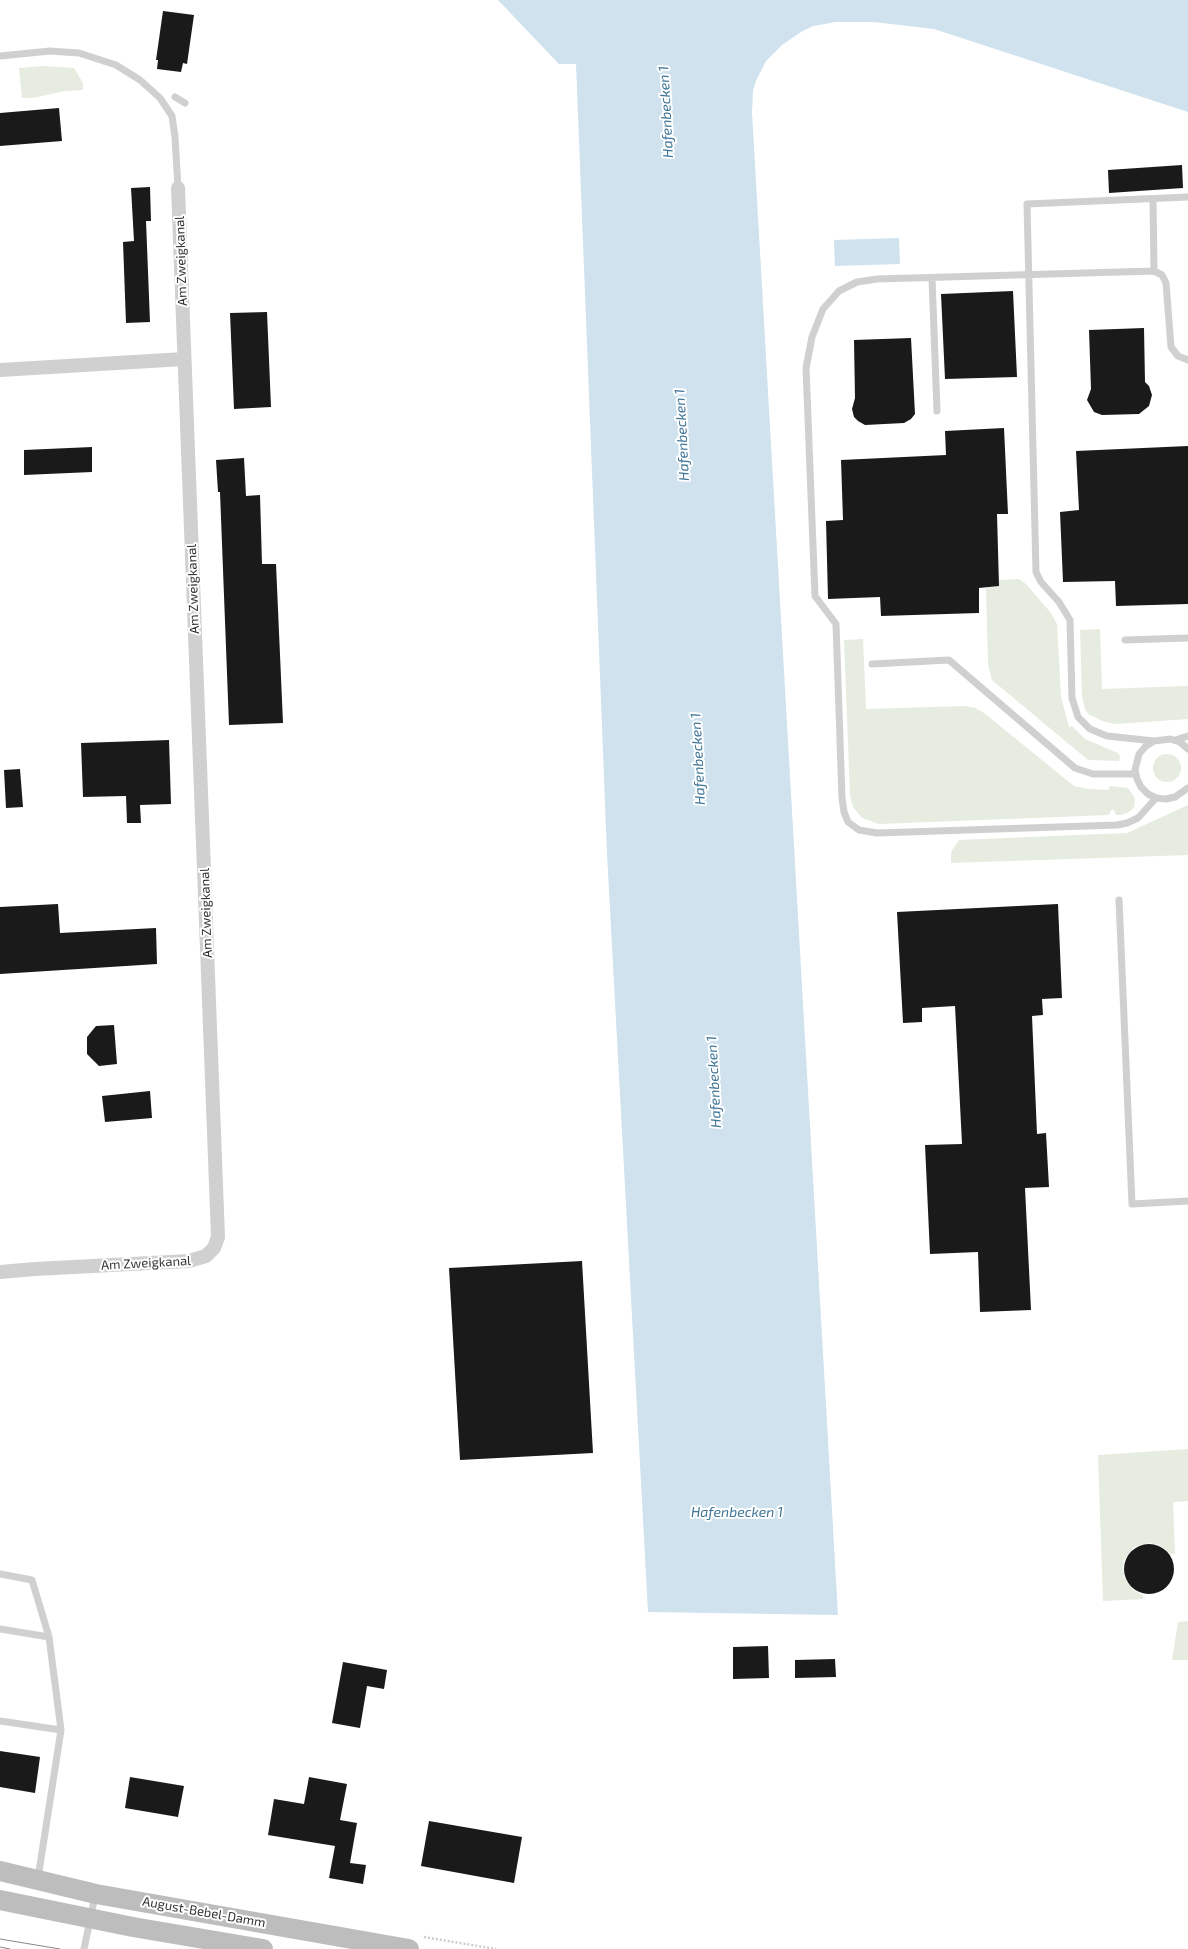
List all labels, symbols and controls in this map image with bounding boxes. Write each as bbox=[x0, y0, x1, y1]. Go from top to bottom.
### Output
water label: Hafenbecken 1 bbox=[655, 66, 677, 158]
street label: Am Zweigkanal bbox=[172, 216, 190, 306]
water label: Hafenbecken 1 bbox=[671, 389, 693, 481]
street label: Am Zweigkanal bbox=[184, 544, 202, 634]
water label: Hafenbecken 1 bbox=[687, 713, 709, 805]
street label: Am Zweigkanal bbox=[197, 868, 215, 958]
water label: Hafenbecken 1 bbox=[703, 1036, 725, 1128]
street label: Am Zweigkanal bbox=[101, 1253, 191, 1273]
water label: Hafenbecken 1 bbox=[691, 1504, 783, 1520]
street label: August-Bebel-Damm bbox=[141, 1893, 267, 1931]

